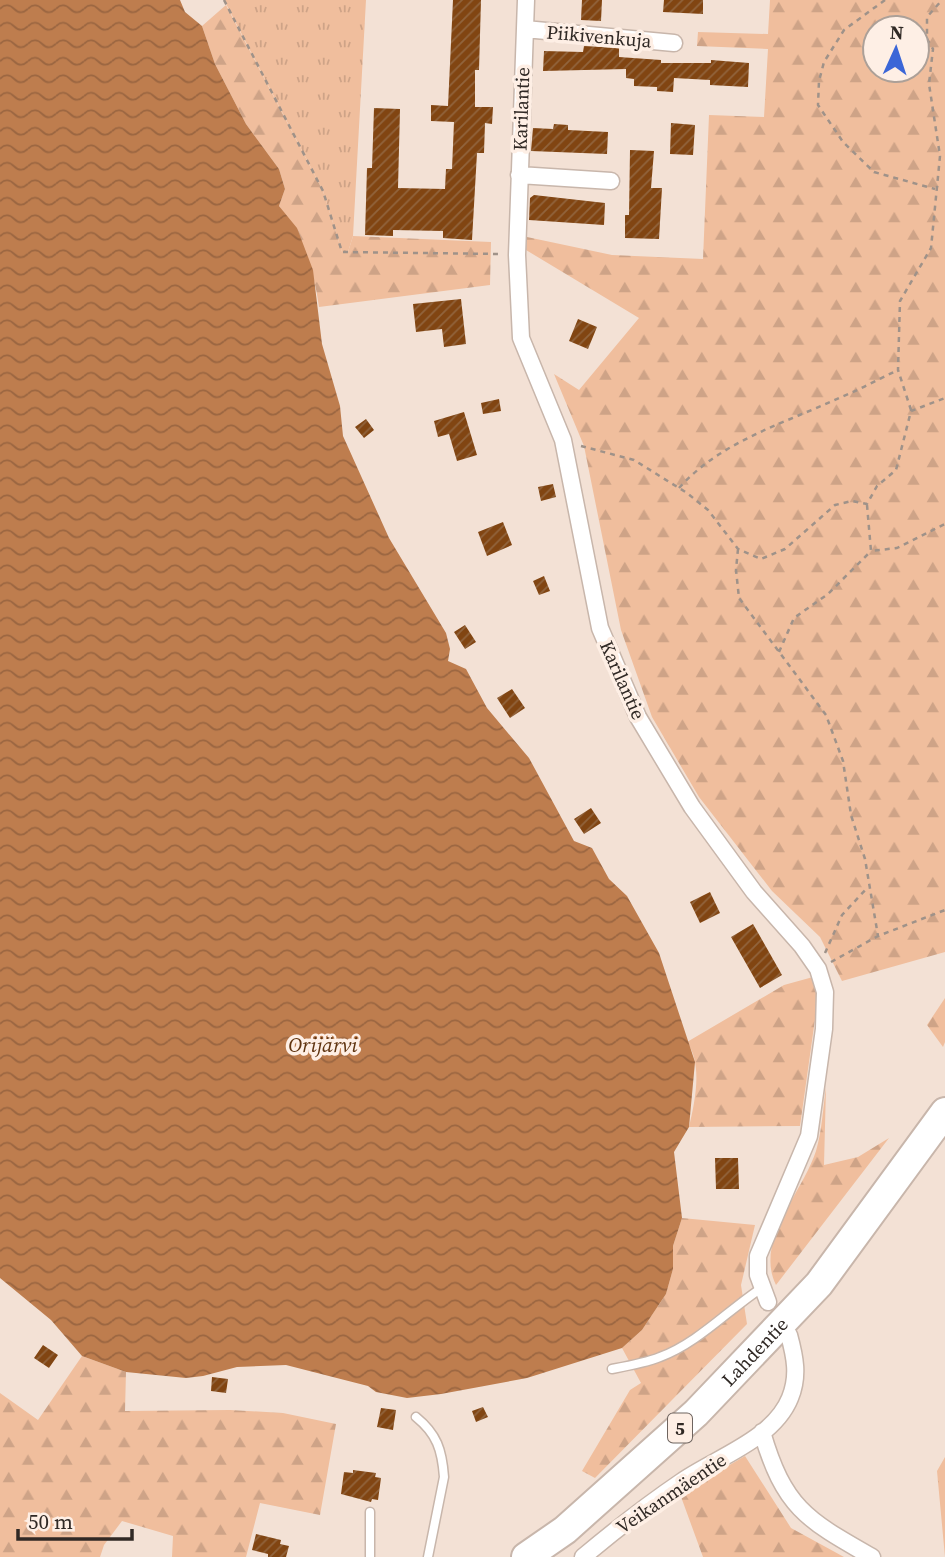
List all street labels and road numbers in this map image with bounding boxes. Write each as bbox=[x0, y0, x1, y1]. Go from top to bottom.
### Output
street label: Piikivenkuja bbox=[545, 18, 653, 54]
street label: Karilantie bbox=[507, 67, 535, 151]
street label: Karilantie bbox=[594, 636, 652, 724]
street label: Lahdentie bbox=[716, 1311, 794, 1392]
road number: 5 bbox=[668, 1414, 692, 1442]
street label: Veikanmäentie bbox=[611, 1447, 731, 1539]

